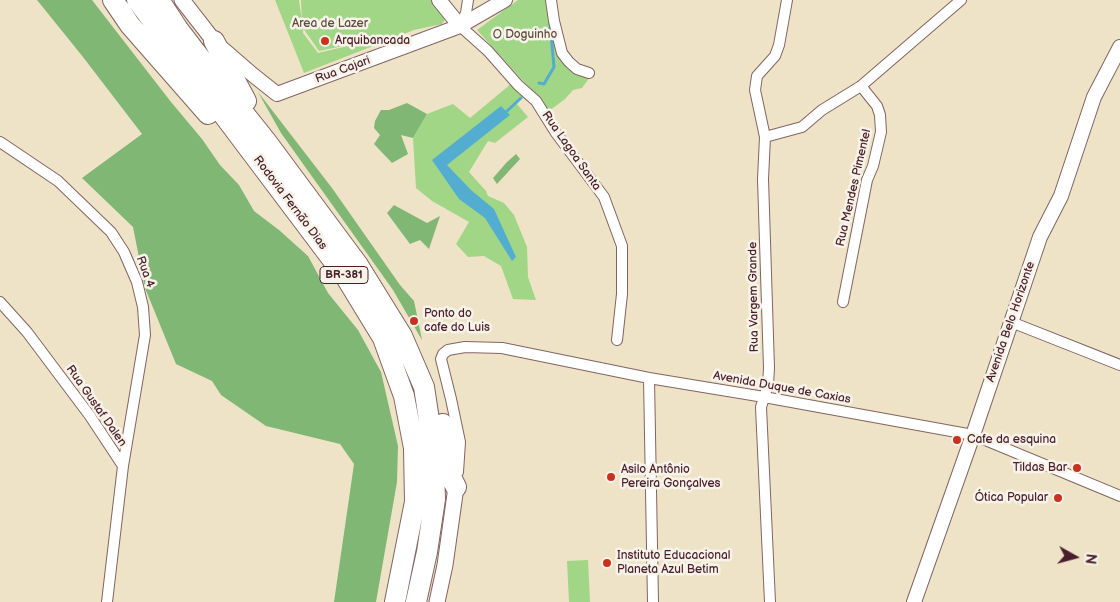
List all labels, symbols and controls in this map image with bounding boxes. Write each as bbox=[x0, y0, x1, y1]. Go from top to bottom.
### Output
park label: Area de Lazer bbox=[292, 17, 368, 31]
park label: O Doguinho bbox=[493, 28, 557, 42]
place label: Arquibancada bbox=[335, 34, 410, 48]
marker: Arquibancada bbox=[319, 35, 331, 47]
street label: Rua Cajari bbox=[314, 53, 372, 87]
street label: Rua Lagoa Santa bbox=[538, 109, 604, 193]
street label: Rua Mendes Pimentel bbox=[833, 128, 875, 248]
street label: Rodovia Fernão Dias bbox=[250, 153, 330, 253]
street label: Rua Vargem Grande bbox=[746, 242, 762, 352]
street label: Rua 4 bbox=[133, 254, 157, 290]
street label: Avenida Belo Horizonte bbox=[984, 260, 1038, 384]
road number: BR-381 bbox=[320, 266, 368, 284]
place label: Ponto do cafe do Luis bbox=[424, 307, 490, 335]
marker: Ponto do cafe do Luis bbox=[408, 315, 420, 327]
street label: Rua Gustaf Dalen bbox=[63, 363, 129, 449]
street label: Avenida Duque de Caxias bbox=[712, 369, 852, 407]
place label: Cafe da esquina bbox=[967, 433, 1056, 447]
marker: Cafe da esquina bbox=[951, 434, 963, 446]
place label: Tildas Bar bbox=[1013, 461, 1067, 475]
marker: Tildas Bar bbox=[1071, 462, 1083, 474]
place label: Asilo Antônio Pereira Gonçalves bbox=[621, 463, 720, 491]
marker: Asilo Antônio Pereira Gonçalves bbox=[605, 471, 617, 483]
place label: Ótica Popular bbox=[975, 491, 1048, 505]
marker: Ótica Popular bbox=[1052, 492, 1064, 504]
north arrow bbox=[1050, 532, 1100, 582]
place label: Instituto Educacional Planeta Azul Betim bbox=[617, 549, 730, 577]
text: N bbox=[1081, 553, 1099, 565]
marker: Instituto Educacional Planeta Azul Betim bbox=[601, 557, 613, 569]

